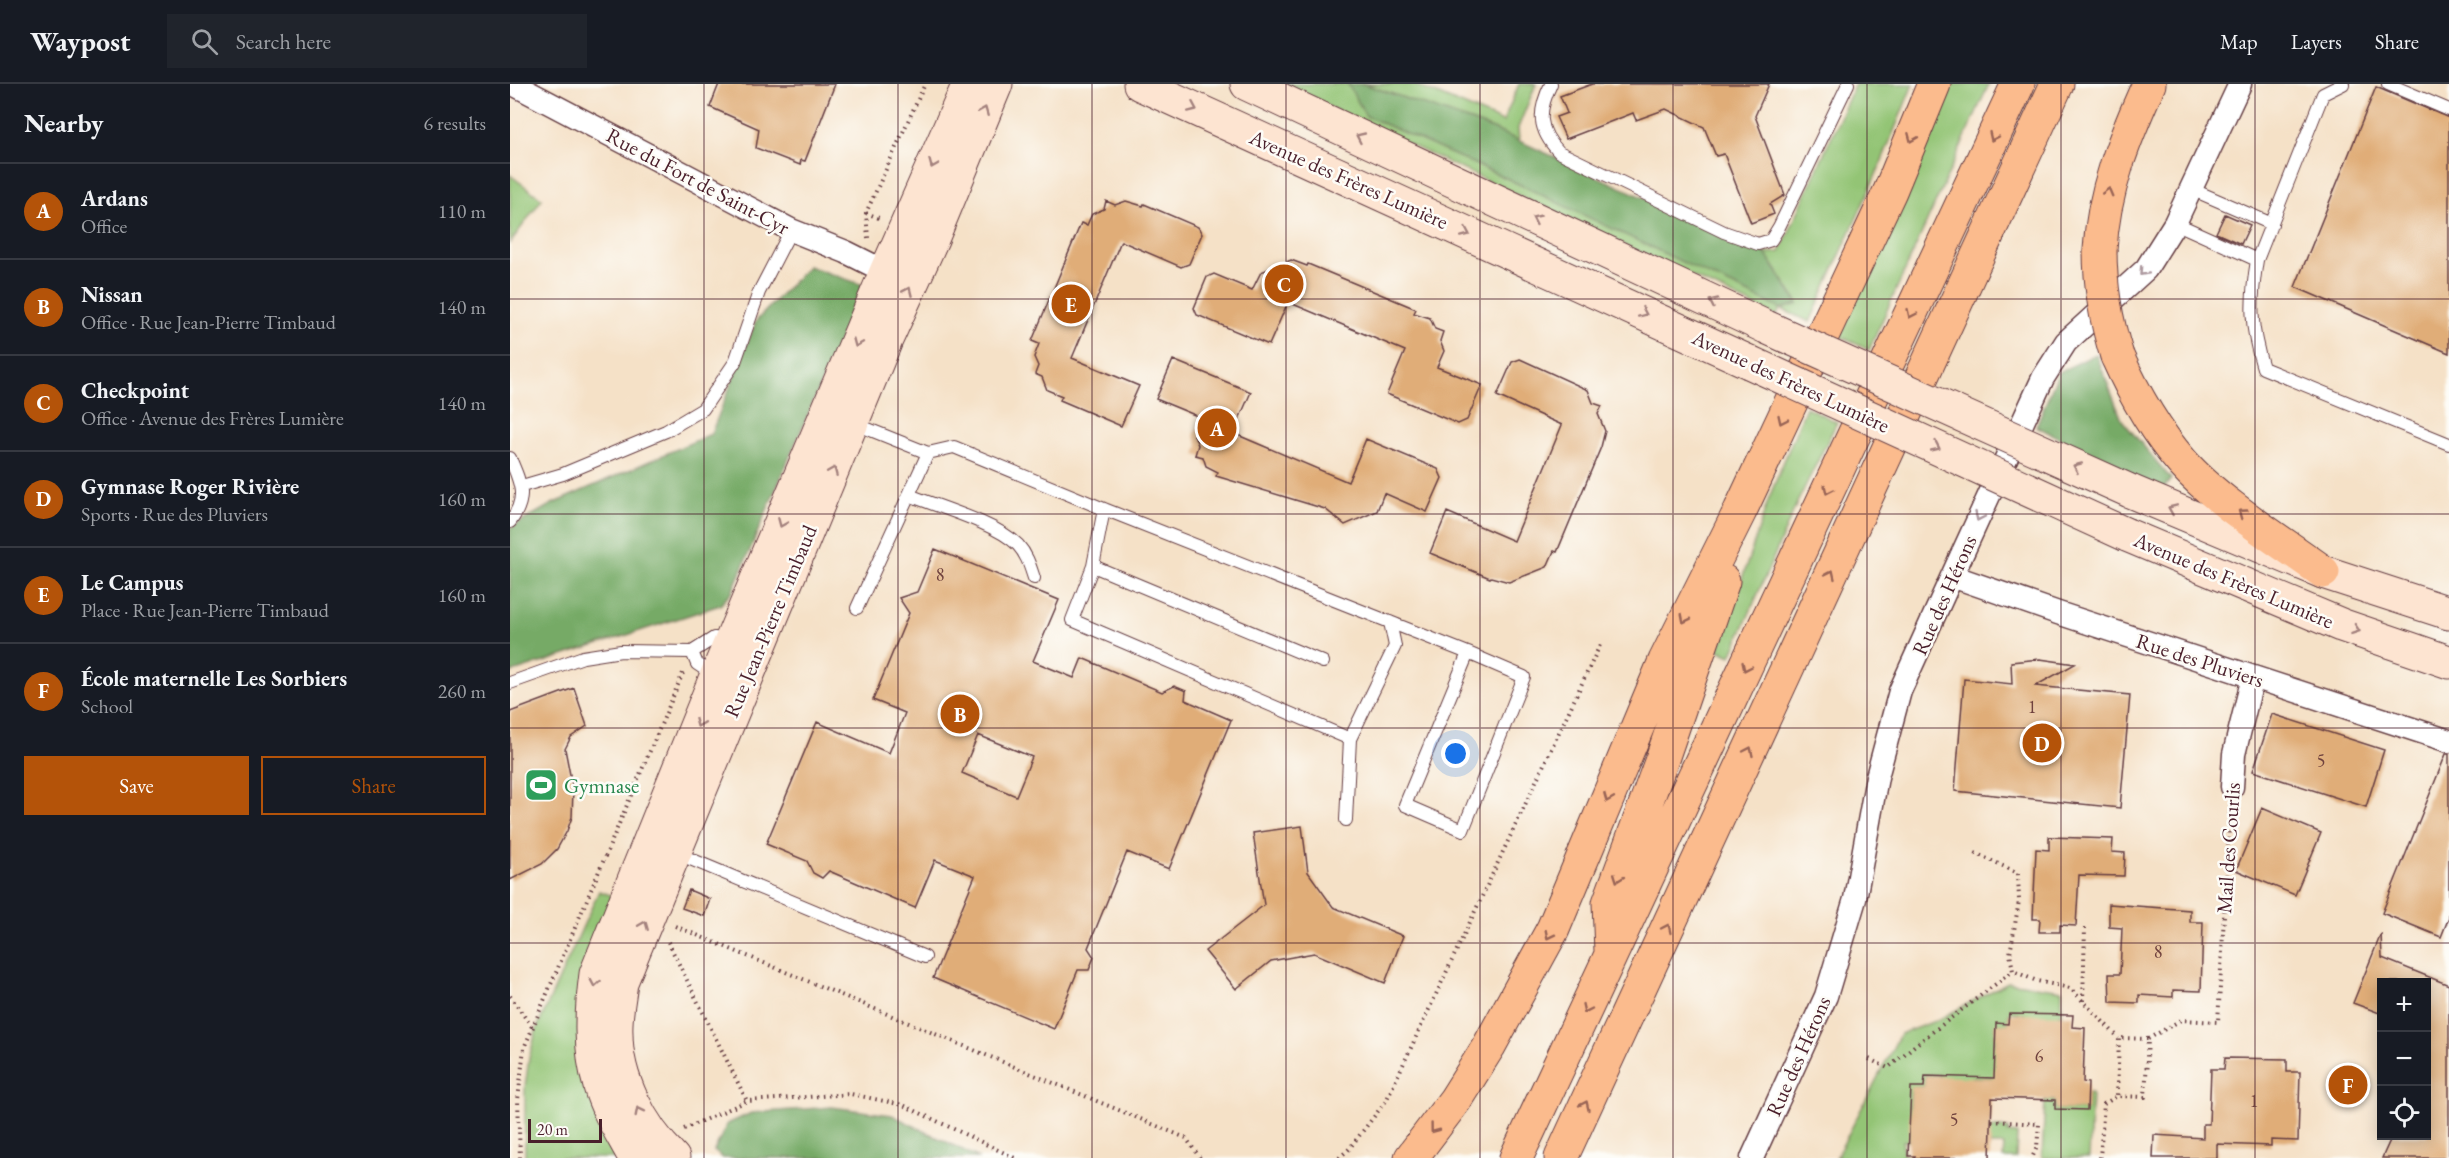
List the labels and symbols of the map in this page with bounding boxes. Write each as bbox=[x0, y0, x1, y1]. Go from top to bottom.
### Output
one-way arrow bbox=[1187, 101, 1198, 113]
one-way arrow bbox=[977, 107, 989, 118]
street label: Rue du Fort de Saint-Cyr bbox=[602, 121, 794, 241]
street label: Avenue des Frères Lumière bbox=[1245, 123, 1453, 235]
one-way arrow bbox=[1989, 131, 2001, 142]
one-way arrow bbox=[1355, 132, 1366, 144]
one-way arrow bbox=[1907, 132, 1919, 143]
one-way arrow bbox=[928, 158, 940, 169]
one-way arrow bbox=[2101, 187, 2114, 197]
one-way arrow bbox=[1532, 215, 1543, 227]
one-way arrow bbox=[1460, 225, 1471, 237]
pin: C bbox=[1264, 262, 1304, 306]
one-way arrow bbox=[2139, 264, 2150, 275]
pin: E bbox=[1052, 282, 1090, 326]
one-way arrow bbox=[901, 286, 913, 297]
one-way arrow bbox=[1709, 298, 1720, 310]
one-way arrow bbox=[1637, 306, 1648, 318]
one-way arrow bbox=[1906, 307, 1918, 318]
street label: Avenue des Frères Lumière bbox=[1687, 323, 1894, 439]
one-way arrow bbox=[852, 337, 864, 348]
pin: A bbox=[1198, 406, 1236, 450]
one-way arrow bbox=[1778, 413, 1790, 424]
one-way arrow bbox=[1929, 440, 1940, 452]
one-way arrow bbox=[2072, 463, 2083, 475]
one-way arrow bbox=[826, 466, 838, 477]
one-way arrow bbox=[1824, 484, 1836, 495]
one-way arrow bbox=[2168, 504, 2179, 516]
one-way arrow bbox=[2238, 509, 2249, 520]
one-way arrow bbox=[1975, 511, 1987, 522]
one-way arrow bbox=[777, 517, 789, 528]
street label: Rue Jean-Pierre Timbaud bbox=[717, 520, 823, 721]
street label: Avenue des Frères Lumière bbox=[2129, 525, 2338, 634]
street label: Rue des Hérons bbox=[1905, 531, 1983, 659]
house number: 8 bbox=[936, 563, 944, 586]
one-way arrow bbox=[1823, 569, 1835, 580]
one-way arrow bbox=[1681, 613, 1693, 624]
one-way arrow bbox=[2350, 622, 2361, 635]
street label: Rue des Pluviers bbox=[2133, 627, 2267, 693]
one-way arrow bbox=[1741, 661, 1753, 672]
pin: B bbox=[940, 692, 980, 736]
house number: 1 bbox=[2028, 695, 2036, 718]
one-way arrow bbox=[694, 716, 706, 727]
pin: D bbox=[2022, 720, 2062, 766]
your location bbox=[1441, 739, 1470, 768]
one-way arrow bbox=[1741, 746, 1753, 757]
house number: 5 bbox=[2317, 749, 2325, 772]
sports icon: Gymnase bbox=[523, 767, 559, 803]
place label: Gymnase bbox=[564, 772, 639, 799]
street label: Mail des Courlis bbox=[2210, 781, 2246, 914]
one-way arrow bbox=[1603, 792, 1615, 803]
one-way arrow bbox=[1613, 872, 1626, 883]
one-way arrow bbox=[637, 921, 649, 932]
one-way arrow bbox=[1660, 923, 1672, 934]
one-way arrow bbox=[1545, 929, 1557, 940]
house number: 8 bbox=[2154, 940, 2162, 963]
one-way arrow bbox=[589, 977, 602, 987]
street label: Rue des Hérons bbox=[1759, 992, 1837, 1120]
one-way arrow bbox=[1582, 1002, 1594, 1013]
house number: 6 bbox=[2035, 1044, 2044, 1067]
pin: F bbox=[2328, 1062, 2368, 1108]
house number: 1 bbox=[2250, 1089, 2258, 1112]
one-way arrow bbox=[1578, 1100, 1590, 1111]
one-way arrow bbox=[634, 1107, 646, 1118]
house number: 5 bbox=[1950, 1108, 1958, 1131]
scale bar bbox=[528, 1116, 602, 1144]
one-way arrow bbox=[1430, 1122, 1441, 1133]

